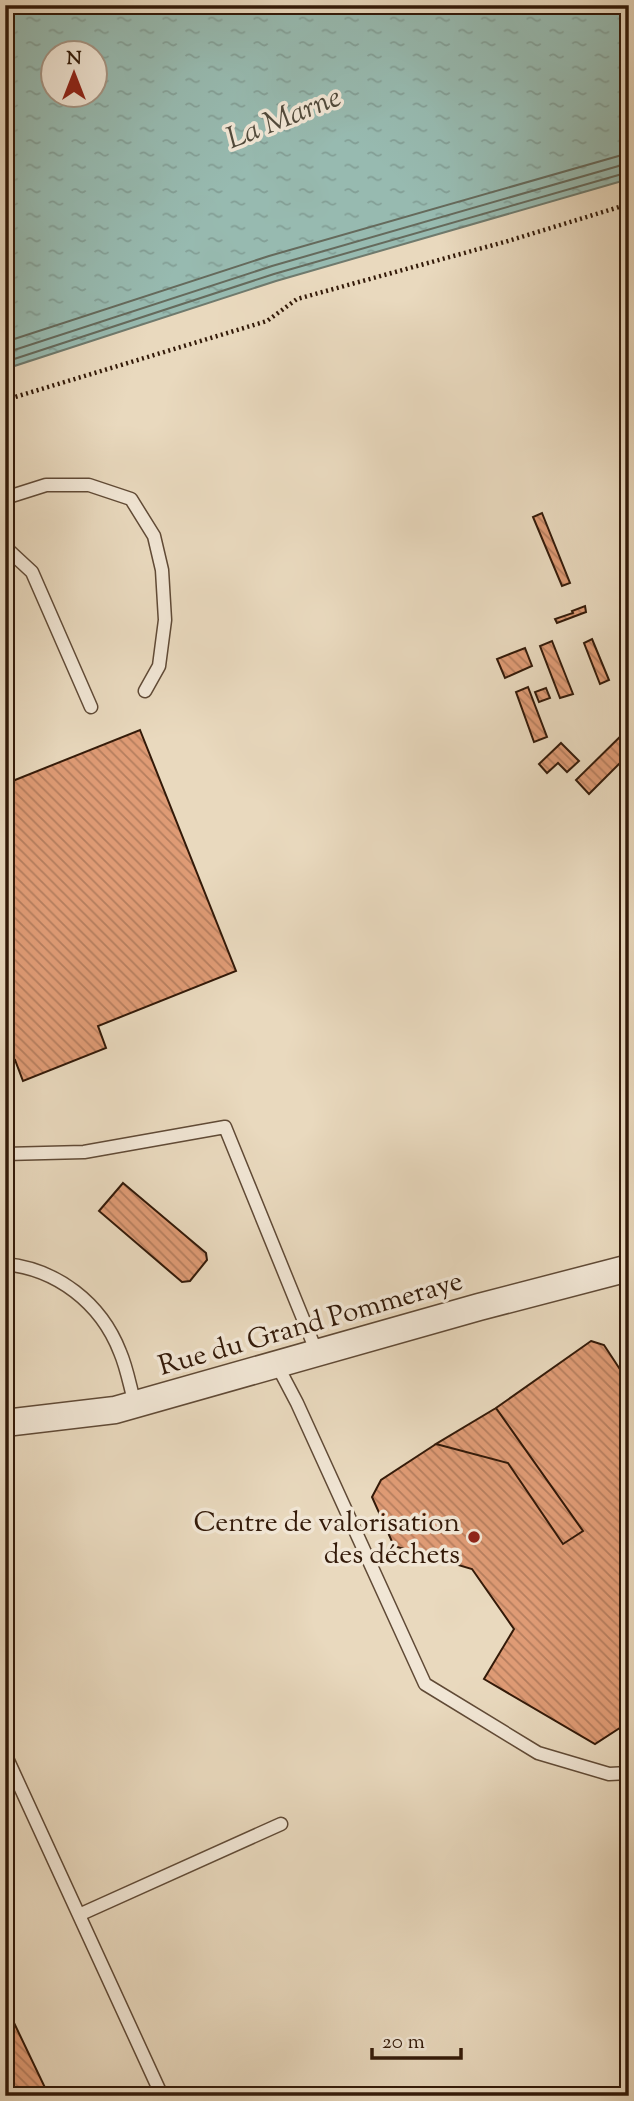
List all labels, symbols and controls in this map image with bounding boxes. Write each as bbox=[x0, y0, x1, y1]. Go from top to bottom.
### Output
north arrow bbox=[38, 38, 108, 108]
text: N bbox=[66, 46, 82, 73]
water label: La Marne bbox=[220, 77, 348, 162]
street label: Rue du Grand Pommeraye bbox=[154, 1262, 468, 1388]
place label: Centre de valorisation des déchets bbox=[194, 1504, 460, 1576]
marker: Centre de valorisation des déchets bbox=[466, 1529, 482, 1545]
scale bar bbox=[372, 2017, 461, 2061]
text: 20 m bbox=[382, 2028, 425, 2058]

